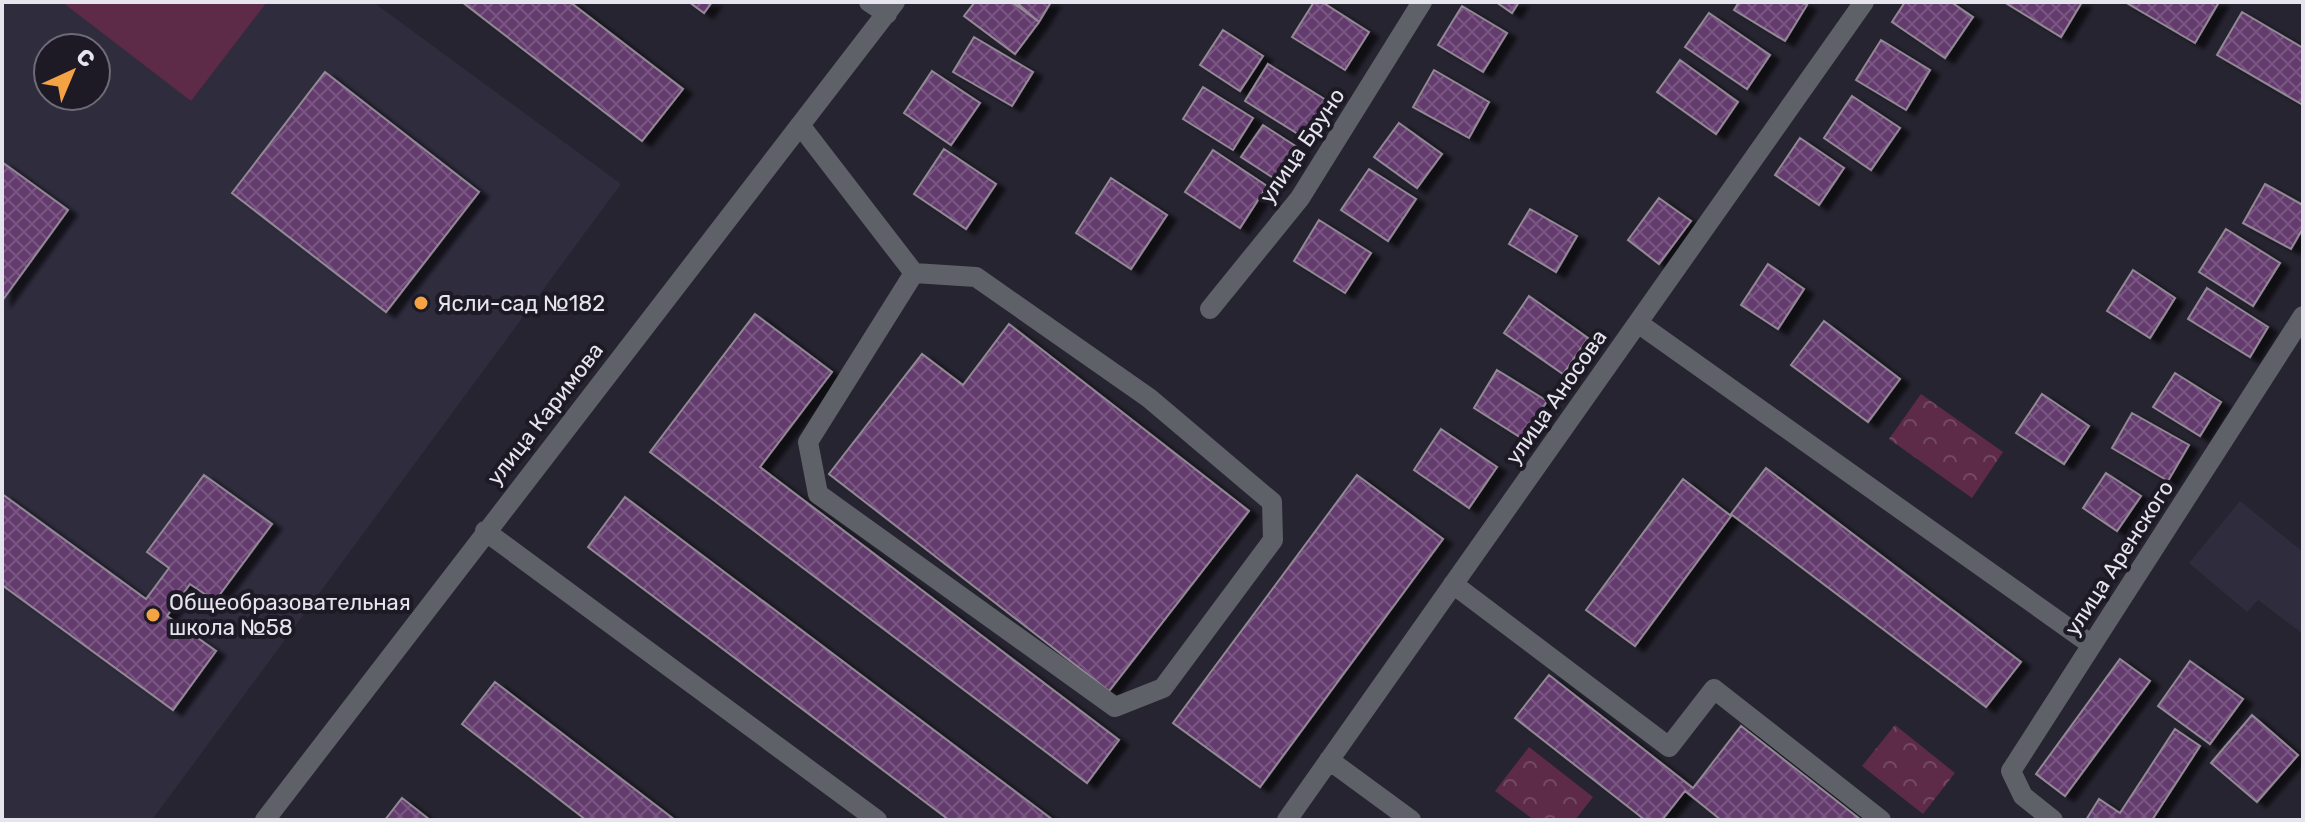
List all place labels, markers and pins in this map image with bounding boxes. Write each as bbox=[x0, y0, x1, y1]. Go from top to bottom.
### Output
place label: Ясли-сад №182 bbox=[437, 290, 605, 317]
marker: Ясли-сад №182 bbox=[412, 294, 430, 312]
place label: Общеобразовательная школа №58 bbox=[169, 589, 411, 641]
marker: Общеобразовательная школа №58 bbox=[144, 606, 162, 624]

